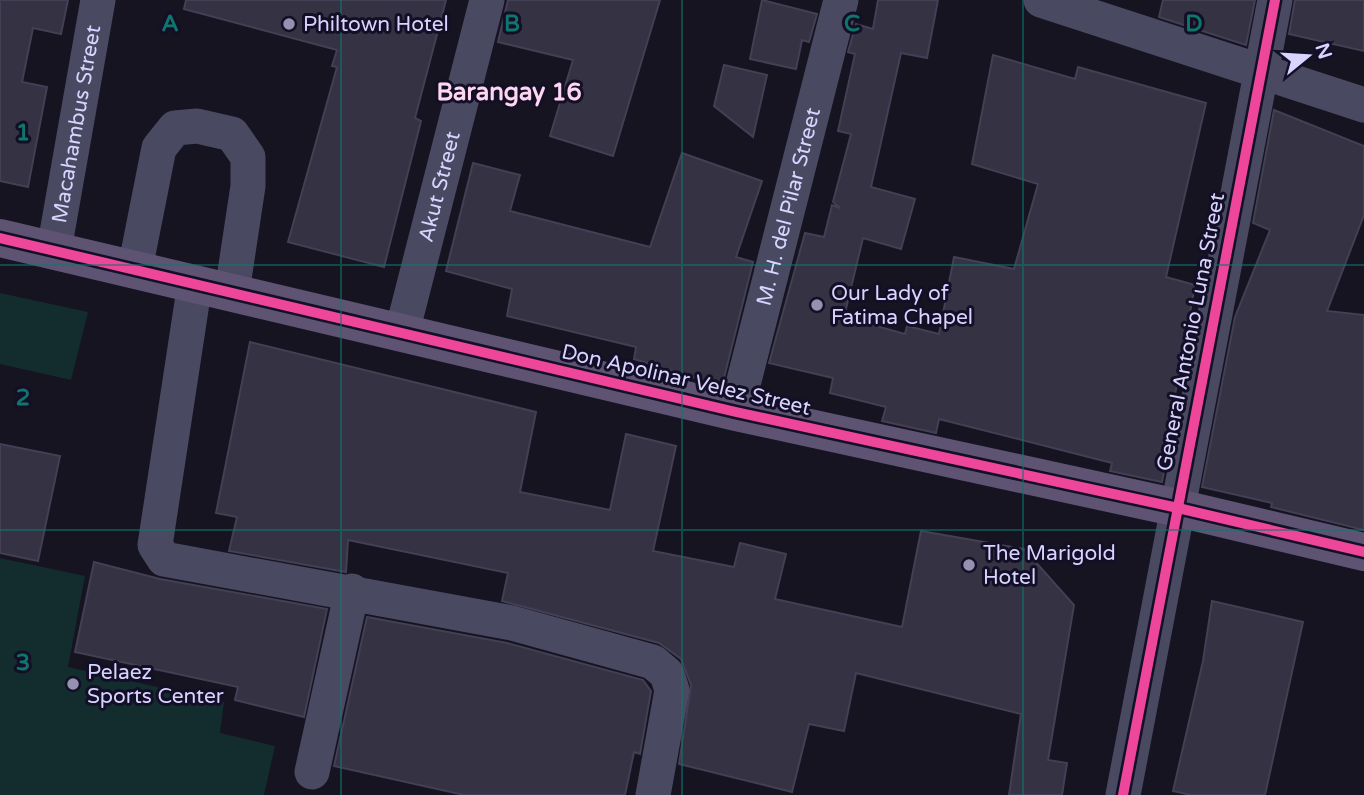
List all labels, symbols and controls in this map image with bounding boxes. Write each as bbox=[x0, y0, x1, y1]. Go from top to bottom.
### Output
text: A bbox=[161, 10, 179, 38]
text: B bbox=[504, 10, 520, 38]
text: C bbox=[844, 10, 860, 38]
text: D bbox=[1185, 10, 1203, 38]
place label: Philtown Hotel bbox=[303, 12, 449, 37]
marker: Philtown Hotel bbox=[281, 16, 297, 32]
north arrow bbox=[1273, 21, 1343, 91]
street label: Macahambus Street bbox=[46, 23, 106, 225]
text: N bbox=[1310, 40, 1336, 62]
district label: Barangay 16 bbox=[436, 78, 582, 107]
street label: M. H. del Pilar Street bbox=[751, 105, 826, 308]
text: 1 bbox=[16, 119, 30, 147]
street label: Akut Street bbox=[413, 129, 465, 245]
street label: General Antonio Luna Street bbox=[1152, 191, 1230, 473]
place label: Our Lady of Fatima Chapel bbox=[831, 281, 973, 330]
marker: Our Lady of Fatima Chapel bbox=[809, 297, 825, 313]
street label: Don Apolinar Velez Street bbox=[559, 339, 813, 421]
text: 2 bbox=[16, 384, 30, 412]
place label: The Marigold Hotel bbox=[983, 541, 1116, 590]
marker: The Marigold Hotel bbox=[961, 557, 977, 573]
text: 3 bbox=[16, 649, 30, 677]
place label: Pelaez Sports Center bbox=[87, 660, 224, 709]
marker: Pelaez Sports Center bbox=[65, 676, 81, 692]

